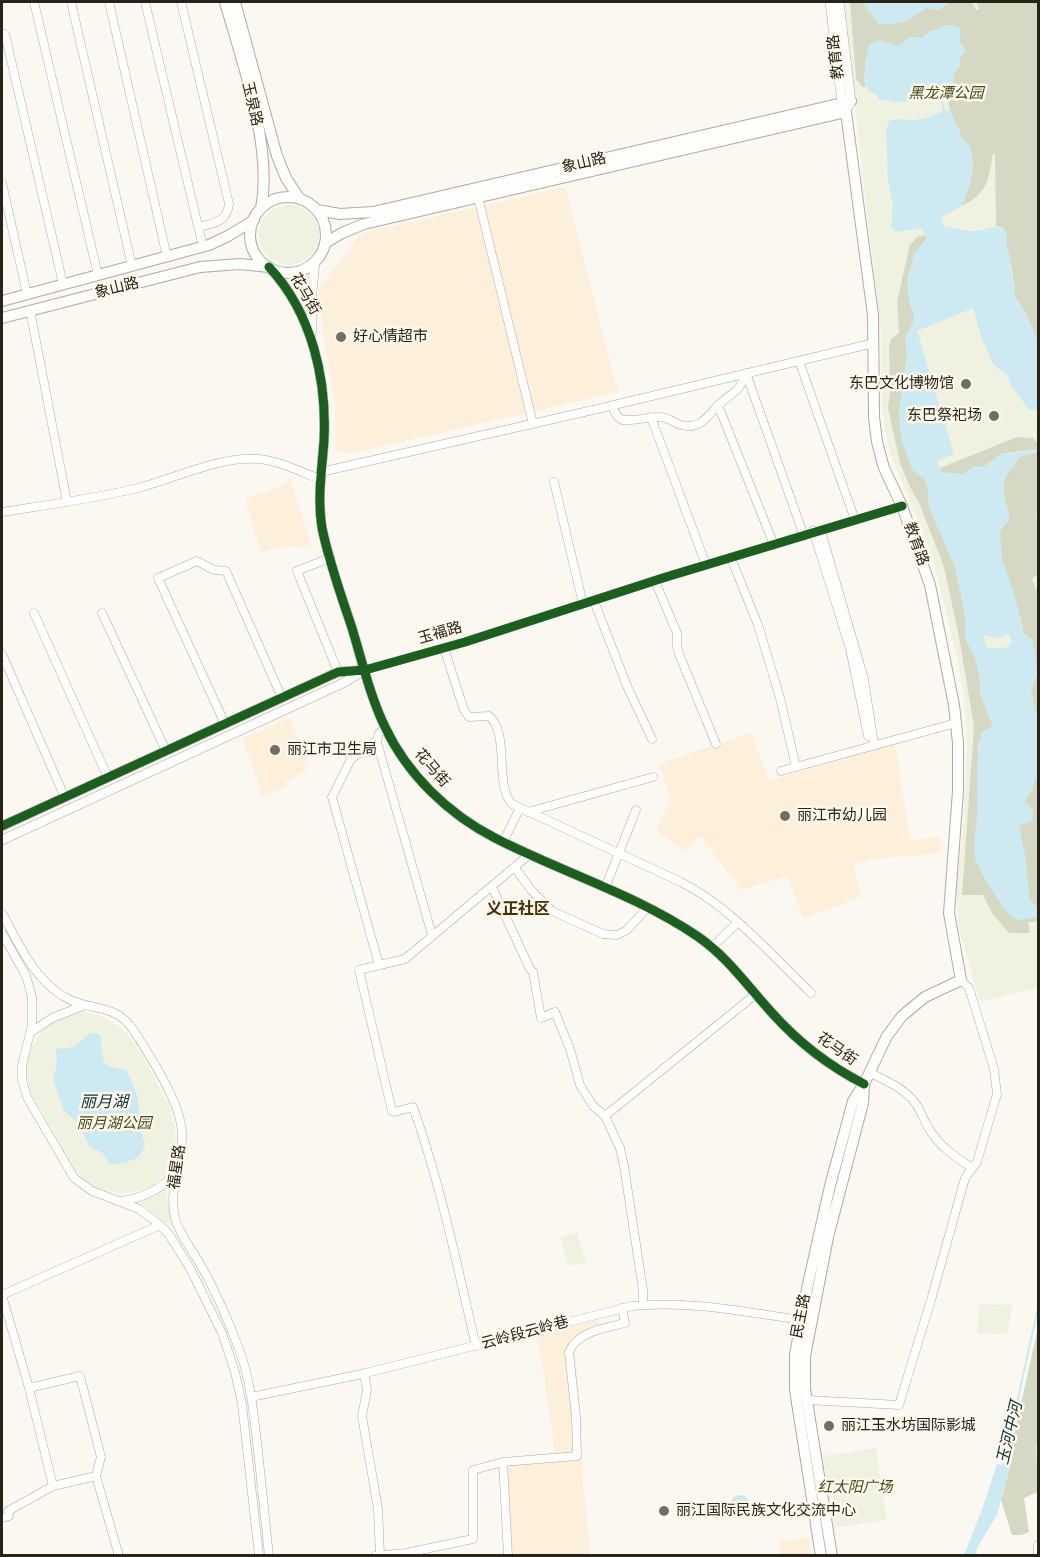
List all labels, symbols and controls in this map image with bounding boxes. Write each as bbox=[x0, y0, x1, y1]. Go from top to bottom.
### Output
street label: 教育路 bbox=[824, 34, 848, 80]
street label: 玉泉路 bbox=[238, 80, 266, 128]
park label: 黑龙潭公园 bbox=[909, 85, 983, 103]
street label: 象山路 bbox=[560, 149, 608, 177]
street label: 花马街 bbox=[286, 270, 324, 318]
street label: 象山路 bbox=[93, 274, 141, 302]
place label: 好心情超市 bbox=[353, 328, 428, 346]
marker: 好心情超市 bbox=[334, 330, 348, 344]
place label: 东巴文化博物馆 bbox=[849, 375, 954, 393]
marker: 东巴文化博物馆 bbox=[959, 377, 973, 391]
place label: 东巴祭祀场 bbox=[907, 407, 982, 425]
marker: 东巴祭祀场 bbox=[987, 409, 1001, 423]
street label: 教育路 bbox=[900, 520, 932, 568]
street label: 玉福路 bbox=[416, 618, 464, 648]
place label: 丽江市卫生局 bbox=[287, 741, 377, 759]
marker: 丽江市卫生局 bbox=[268, 743, 282, 757]
street label: 花马街 bbox=[410, 745, 454, 791]
place label: 丽江市幼儿园 bbox=[797, 807, 887, 825]
marker: 丽江市幼儿园 bbox=[778, 809, 792, 823]
district label: 义正社区 bbox=[486, 899, 550, 919]
street label: 花马街 bbox=[813, 1029, 861, 1069]
water label: 丽月湖 bbox=[80, 1092, 128, 1112]
park label: 丽月湖公园 bbox=[77, 1115, 151, 1133]
street label: 福星路 bbox=[165, 1143, 189, 1191]
street label: 民主路 bbox=[788, 1292, 814, 1340]
street label: 云岭段云岭巷 bbox=[479, 1313, 571, 1353]
water label: 玉河中河 bbox=[993, 1400, 1027, 1466]
place label: 丽江玉水坊国际影城 bbox=[841, 1417, 976, 1435]
marker: 丽江玉水坊国际影城 bbox=[822, 1419, 836, 1433]
park label: 红太阳广场 bbox=[818, 1479, 892, 1497]
place label: 丽江国际民族文化交流中心 bbox=[676, 1502, 856, 1520]
marker: 丽江国际民族文化交流中心 bbox=[657, 1504, 671, 1518]

